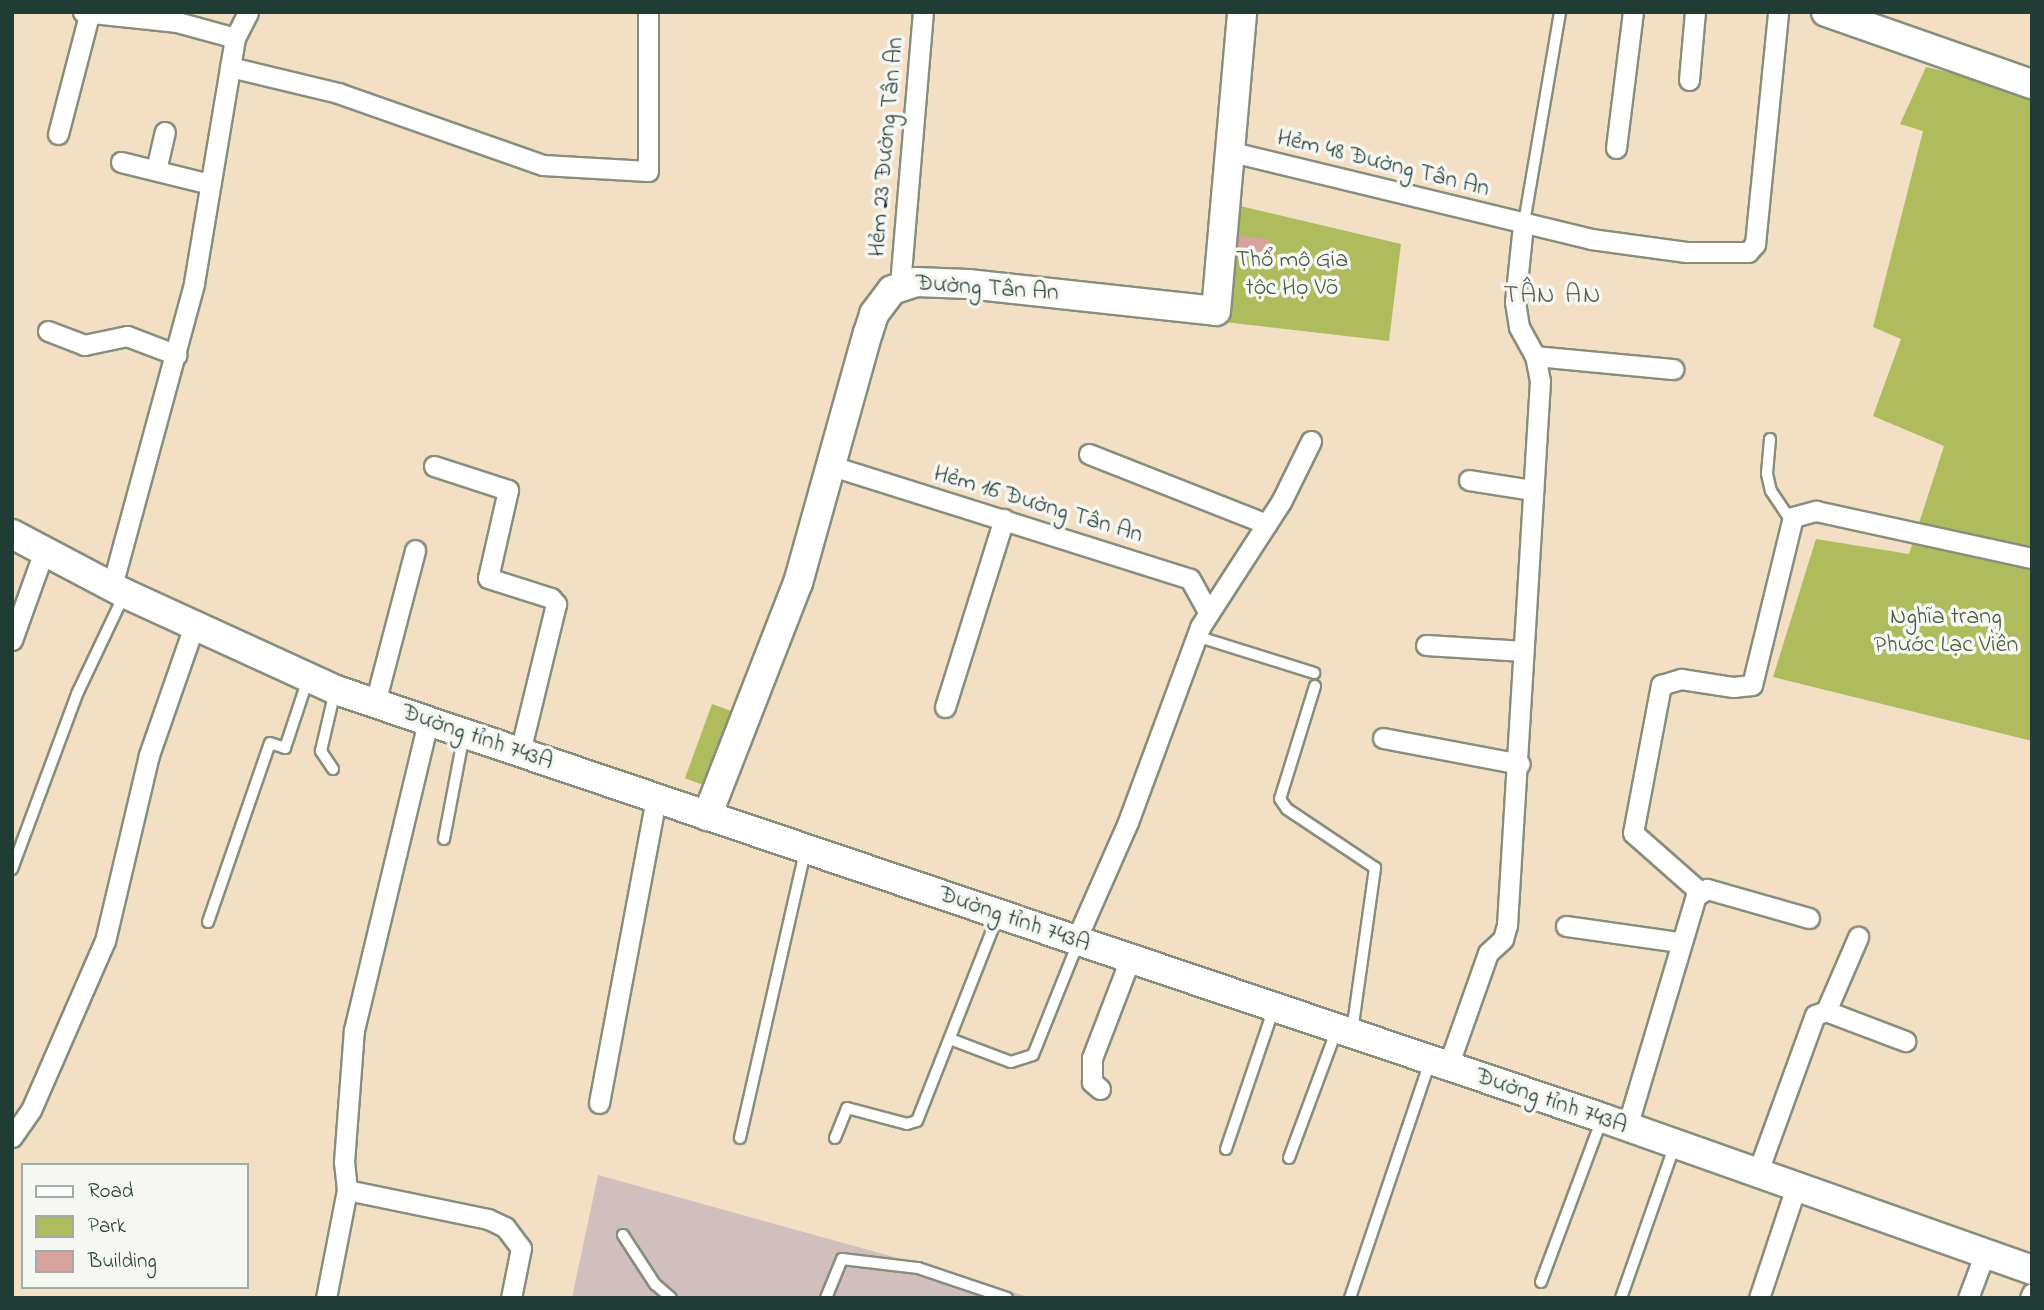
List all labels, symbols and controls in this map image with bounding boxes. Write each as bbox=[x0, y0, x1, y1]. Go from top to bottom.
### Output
street label: Hẻm 23 Đường Tân An bbox=[863, 36, 911, 258]
street label: Hẻm 48 Đường Tân An bbox=[1274, 124, 1492, 204]
park label: Thổ mộ Gia tộc Họ Võ bbox=[1236, 247, 1348, 303]
street label: Đường Tân An bbox=[914, 270, 1060, 308]
district label: TÂN AN bbox=[1504, 281, 1602, 313]
street label: Hẻm 16 Đường Tân An bbox=[930, 459, 1146, 551]
park label: Nghĩa trang Phước Lạc Viên bbox=[1874, 604, 2018, 660]
street label: Đường tỉnh 743A bbox=[397, 699, 557, 777]
street label: Đường tỉnh 743A bbox=[934, 881, 1094, 959]
street label: Đường tỉnh 743A bbox=[1471, 1063, 1631, 1141]
legend bbox=[21, 1163, 248, 1289]
text: Road bbox=[88, 1177, 134, 1207]
text: Park bbox=[88, 1212, 126, 1242]
text: Building bbox=[88, 1247, 157, 1277]

